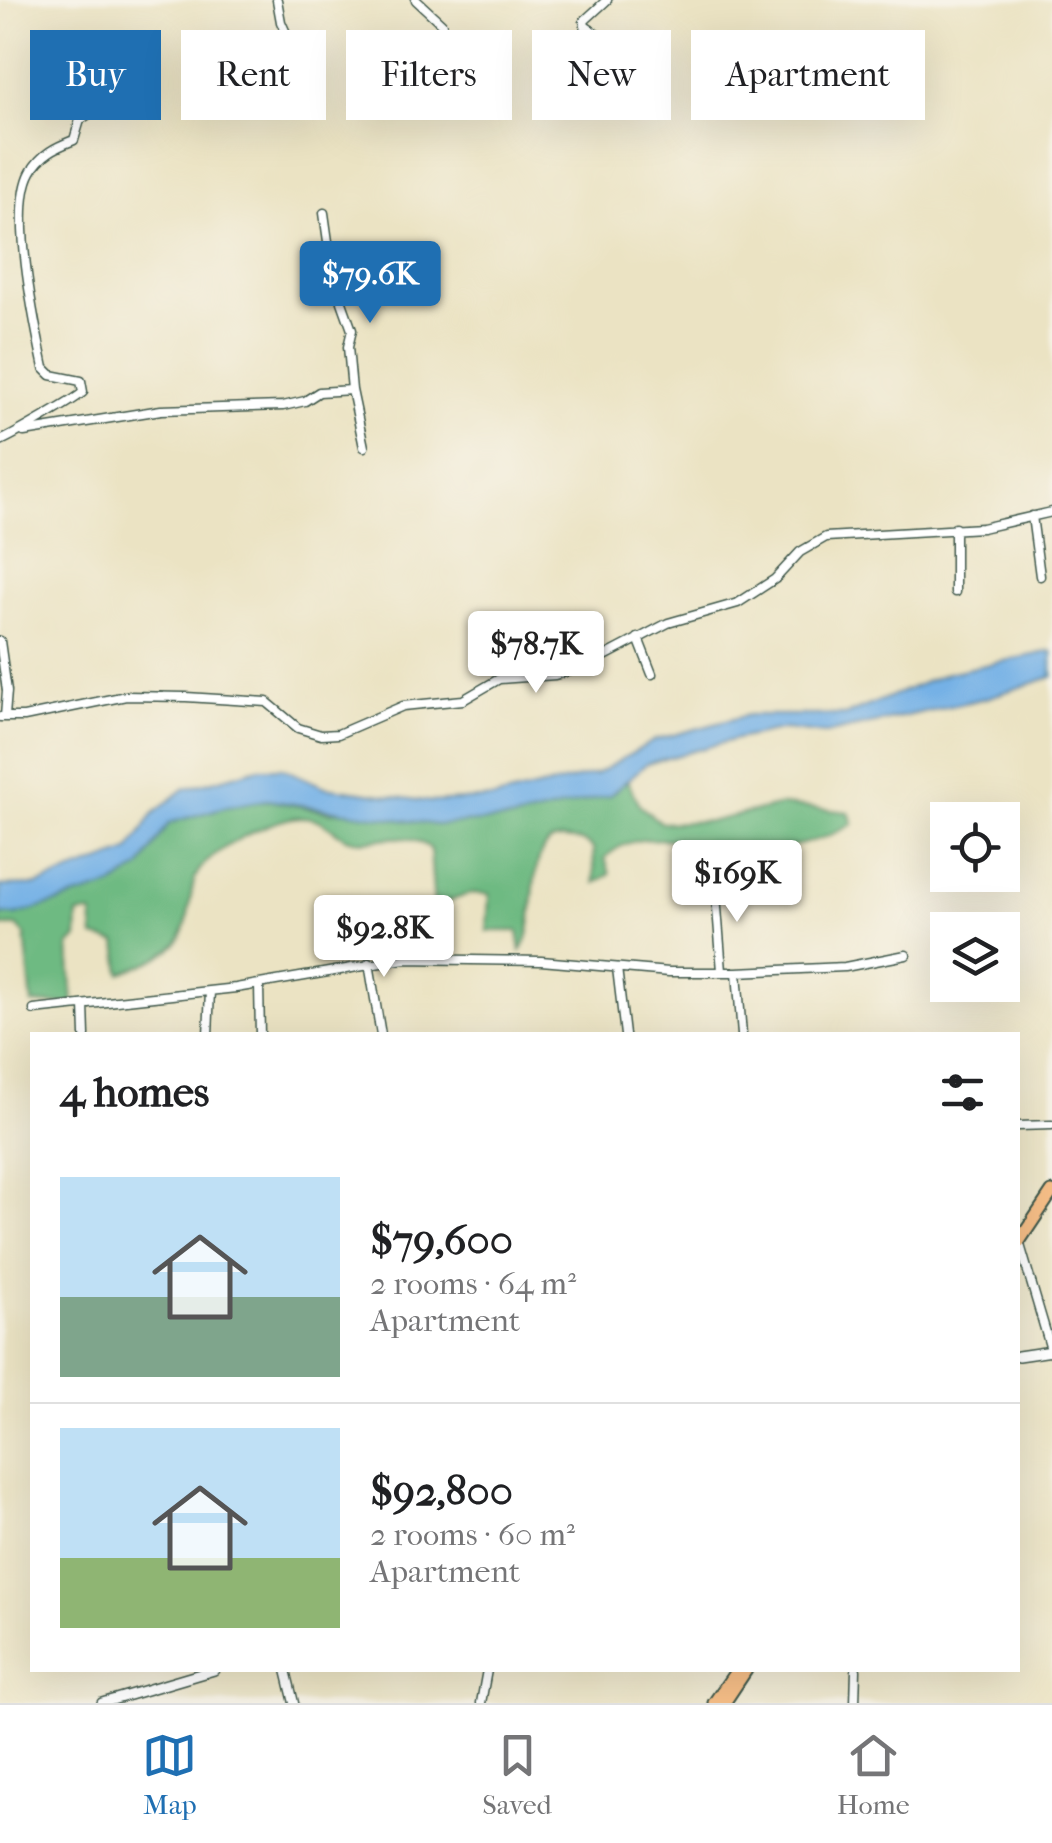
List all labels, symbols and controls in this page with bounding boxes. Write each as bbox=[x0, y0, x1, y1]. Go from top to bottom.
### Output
chip: Buy bbox=[30, 30, 161, 120]
chip: Rent bbox=[181, 30, 326, 120]
chip: Filters bbox=[346, 30, 512, 120]
chip: New bbox=[532, 30, 671, 120]
chip: Apartment bbox=[691, 30, 925, 120]
pin: $79.6K bbox=[289, 241, 451, 326]
text: $79.6K bbox=[322, 255, 418, 292]
pin: $78.7K bbox=[455, 611, 617, 696]
text: $78.7K bbox=[490, 625, 582, 662]
map controls bbox=[930, 802, 1020, 1002]
button: locate bbox=[930, 802, 1020, 892]
pin: $169K bbox=[667, 840, 807, 925]
text: $169K bbox=[694, 854, 780, 891]
pin: $92.8K bbox=[303, 895, 465, 980]
text: $92.8K bbox=[336, 909, 432, 946]
button: layers bbox=[930, 912, 1020, 1002]
icon: filters bbox=[935, 1065, 990, 1120]
text: 4 homes bbox=[60, 1068, 209, 1117]
text: $79,600 bbox=[370, 1216, 513, 1265]
icon: home bbox=[140, 1217, 260, 1337]
text: 2 rooms · 64 m² bbox=[370, 1265, 576, 1302]
text: Apartment bbox=[370, 1302, 520, 1339]
text: $92,800 bbox=[370, 1467, 513, 1516]
icon: home bbox=[140, 1468, 260, 1588]
text: 2 rooms · 60 m² bbox=[370, 1516, 575, 1553]
text: Apartment bbox=[370, 1553, 520, 1590]
tab: Map bbox=[142, 1728, 197, 1821]
tab: Saved bbox=[482, 1728, 552, 1821]
tab: Home bbox=[837, 1728, 910, 1821]

